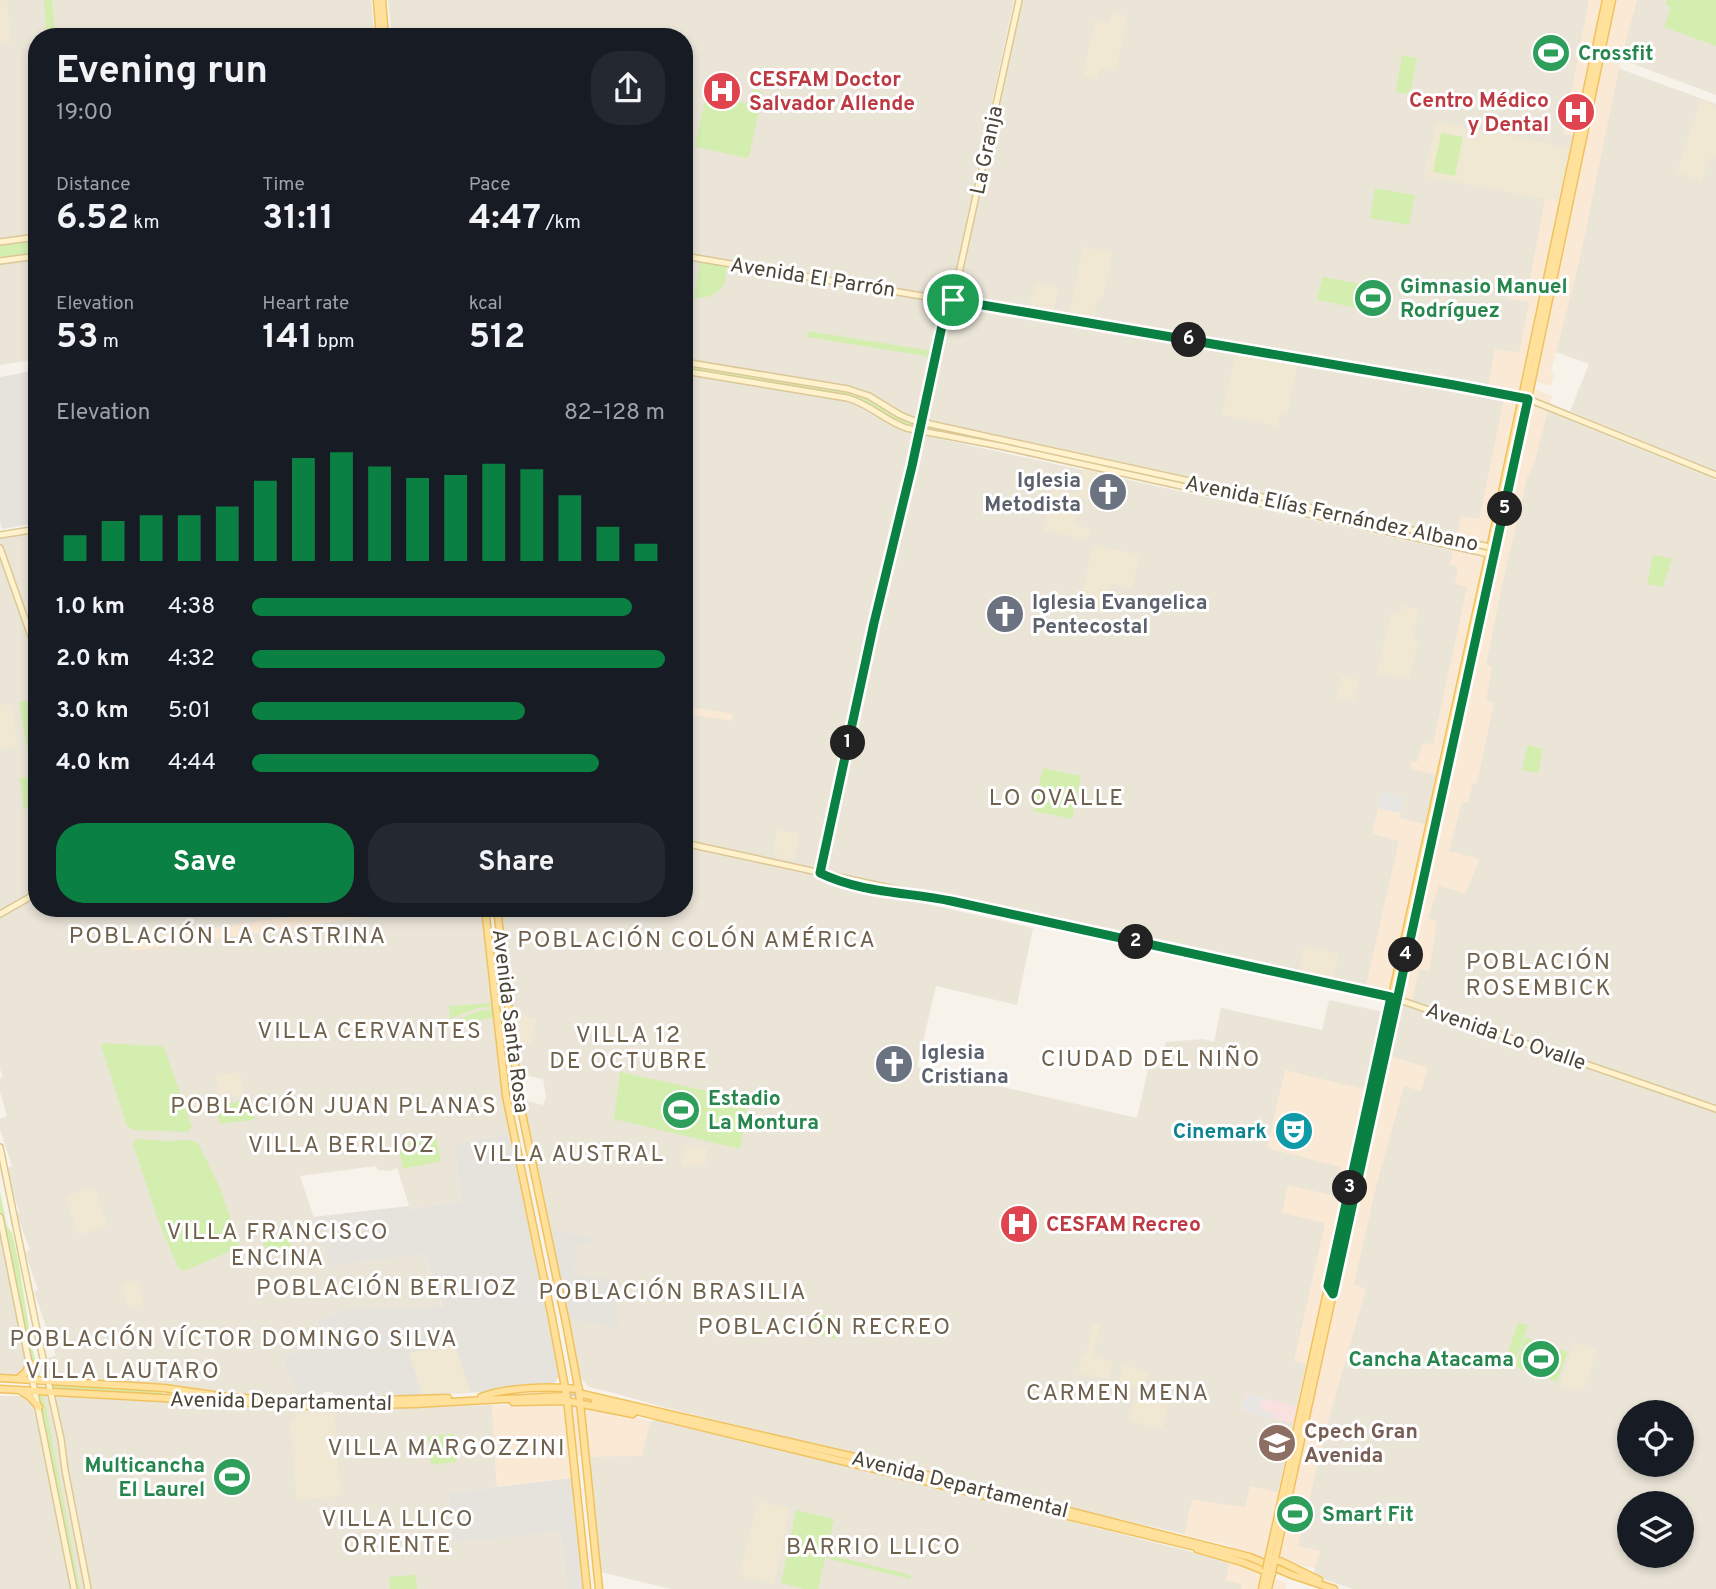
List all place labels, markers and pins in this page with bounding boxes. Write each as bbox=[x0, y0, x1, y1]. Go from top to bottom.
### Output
sports icon: Crossfit bbox=[1530, 32, 1572, 74]
place label: Crossfit bbox=[1578, 41, 1654, 68]
place label: CESFAM Doctor Salvador Allende bbox=[749, 67, 915, 118]
hospital icon: CESFAM Doctor Salvador Allende bbox=[701, 70, 743, 112]
place label: Centro Médico y Dental bbox=[1409, 88, 1549, 139]
hospital icon: Centro Médico y Dental bbox=[1555, 91, 1597, 133]
pin bbox=[923, 270, 983, 330]
place label: Gimnasio Manuel Rodríguez bbox=[1400, 274, 1568, 325]
sports icon: Gimnasio Manuel Rodríguez bbox=[1352, 277, 1394, 319]
pin: 6 bbox=[1172, 322, 1206, 358]
place label: Iglesia Metodista bbox=[984, 468, 1081, 519]
church icon: Iglesia Metodista bbox=[1087, 471, 1129, 513]
pin: 5 bbox=[1488, 491, 1522, 526]
place label: Iglesia Evangelica Pentecostal bbox=[1032, 590, 1207, 641]
church icon: Iglesia Evangelica Pentecostal bbox=[984, 593, 1026, 635]
pin: 1 bbox=[830, 726, 866, 760]
pin: 2 bbox=[1118, 925, 1154, 960]
pin: 4 bbox=[1388, 937, 1424, 972]
place label: Iglesia Cristiana bbox=[921, 1040, 1009, 1091]
church icon: Iglesia Cristiana bbox=[873, 1043, 915, 1085]
place label: Estadio La Montura bbox=[708, 1086, 819, 1137]
sports icon: Estadio La Montura bbox=[660, 1089, 702, 1131]
theatre icon: Cinemark bbox=[1273, 1110, 1315, 1152]
place label: Cinemark bbox=[1173, 1119, 1267, 1146]
pin: 3 bbox=[1332, 1170, 1368, 1206]
hospital icon: CESFAM Recreo bbox=[998, 1203, 1040, 1245]
place label: CESFAM Recreo bbox=[1046, 1212, 1201, 1239]
sports icon: Cancha Atacama bbox=[1520, 1338, 1562, 1380]
place label: Cancha Atacama bbox=[1348, 1347, 1514, 1374]
place label: Cpech Gran Avenida bbox=[1304, 1419, 1418, 1470]
school or university icon: Cpech Gran Avenida bbox=[1256, 1422, 1298, 1464]
place label: Multicancha El Laurel bbox=[85, 1453, 205, 1504]
sports icon: Multicancha El Laurel bbox=[211, 1456, 253, 1498]
sports icon: Smart Fit bbox=[1274, 1493, 1316, 1535]
place label: Smart Fit bbox=[1322, 1502, 1414, 1529]

